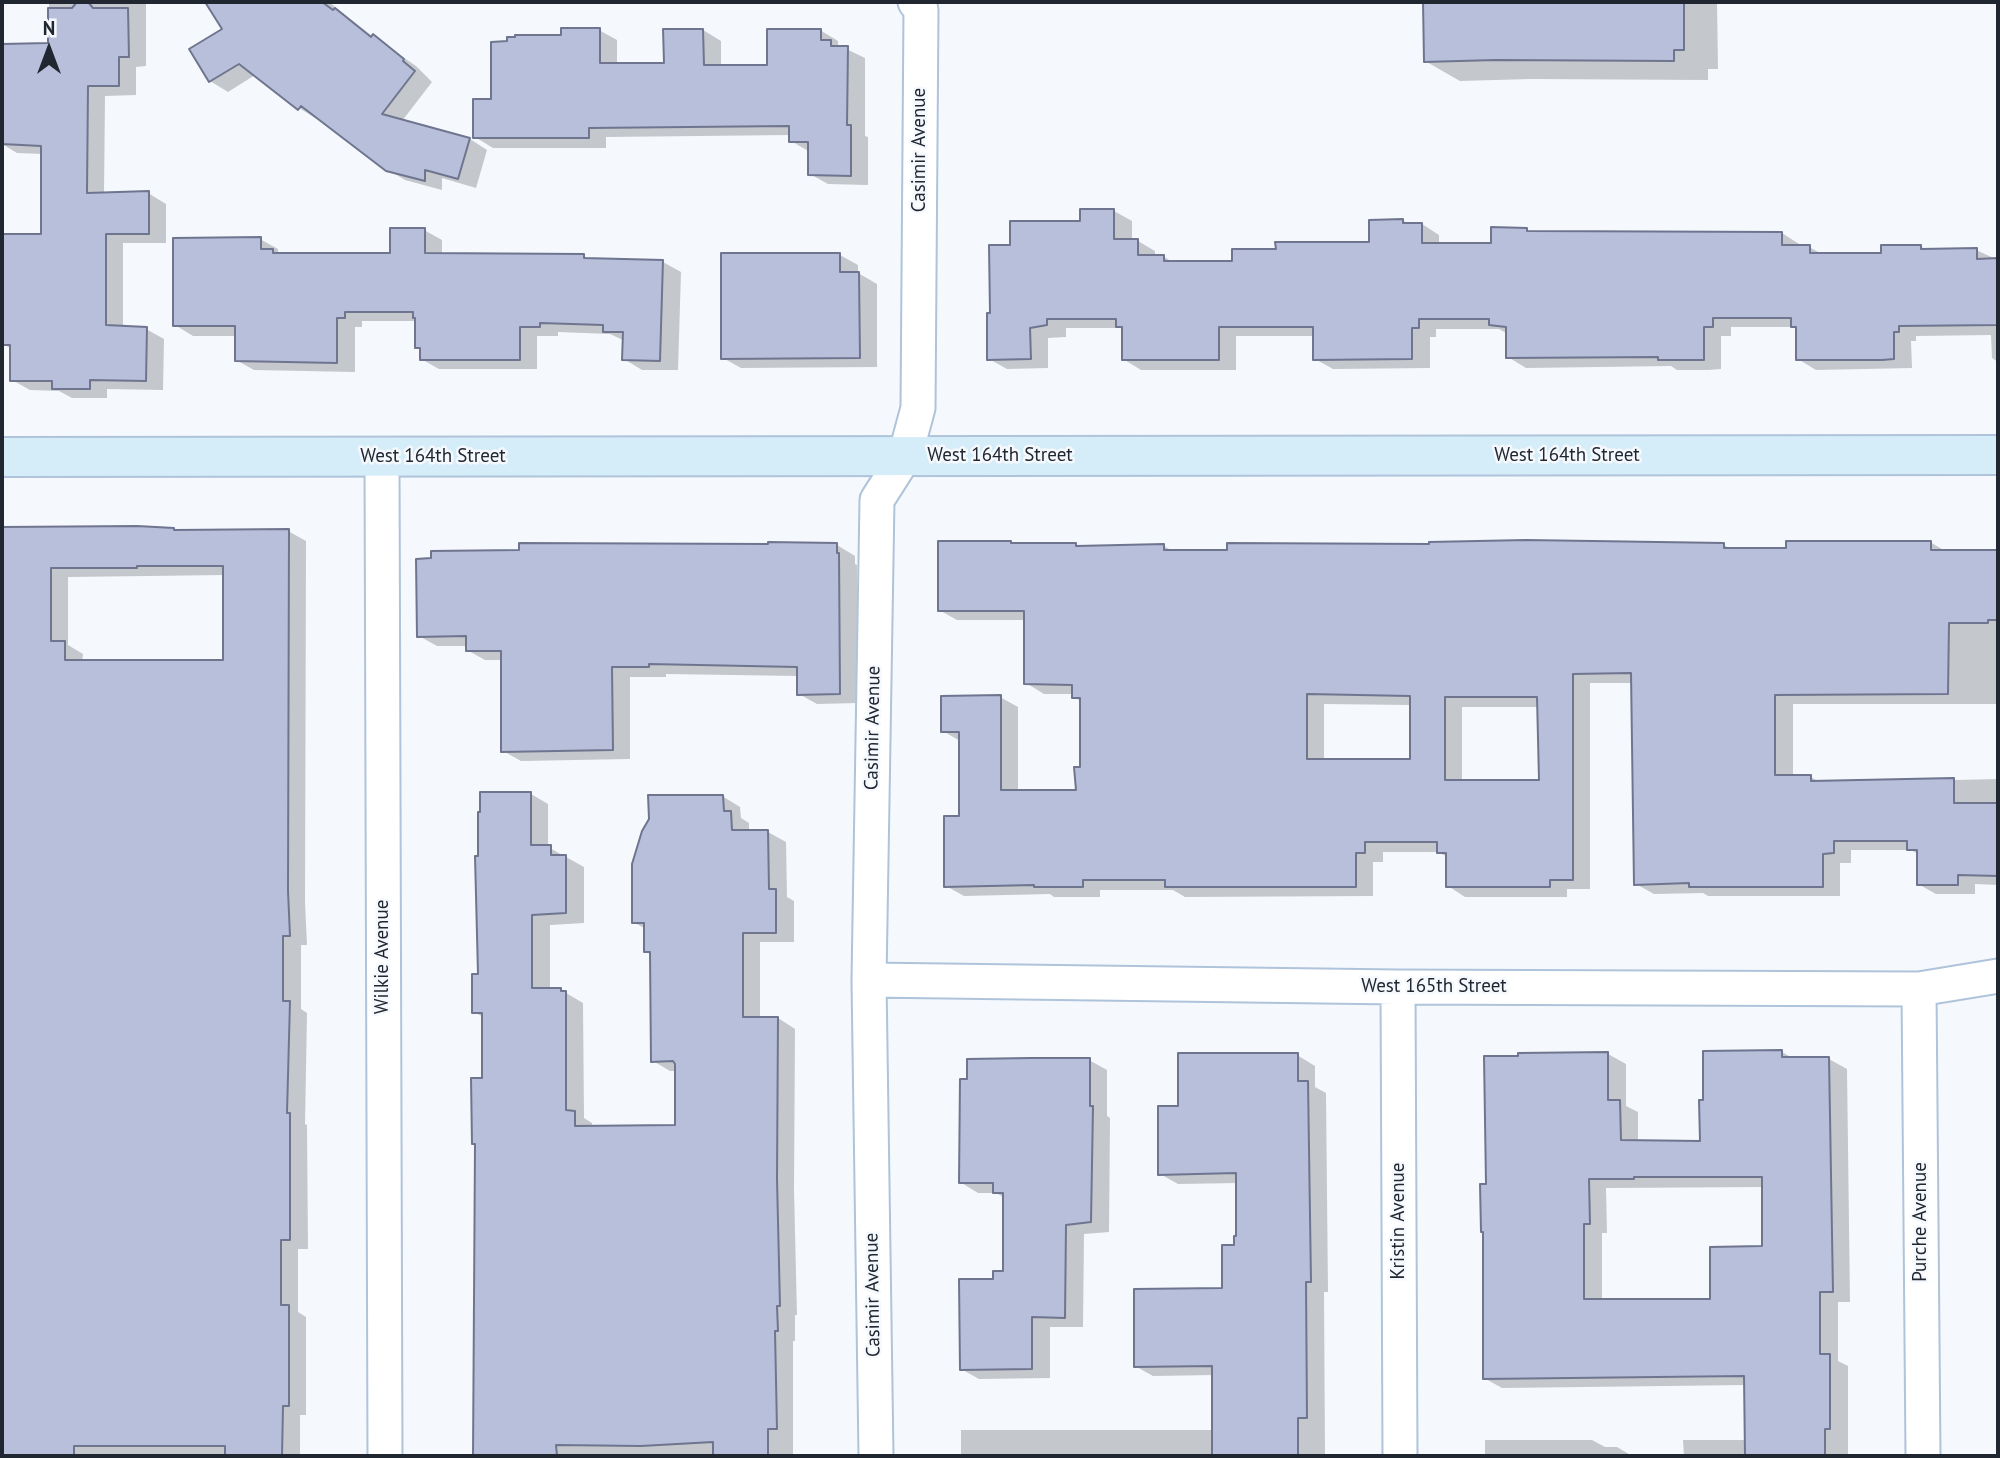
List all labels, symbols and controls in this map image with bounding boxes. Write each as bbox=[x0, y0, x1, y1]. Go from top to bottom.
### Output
north arrow bbox=[14, 14, 84, 84]
text: N bbox=[43, 16, 55, 40]
street label: Casimir Avenue bbox=[909, 88, 931, 212]
street label: West 164th Street bbox=[927, 445, 1073, 467]
street label: West 164th Street bbox=[1494, 445, 1640, 467]
street label: West 164th Street bbox=[360, 446, 506, 468]
street label: Casimir Avenue bbox=[861, 666, 885, 790]
street label: Wilkie Avenue bbox=[372, 900, 394, 1014]
street label: West 165th Street bbox=[1361, 976, 1507, 998]
street label: Purche Avenue bbox=[1910, 1162, 1932, 1282]
street label: Kristin Avenue bbox=[1388, 1163, 1410, 1279]
street label: Casimir Avenue bbox=[861, 1233, 885, 1357]

